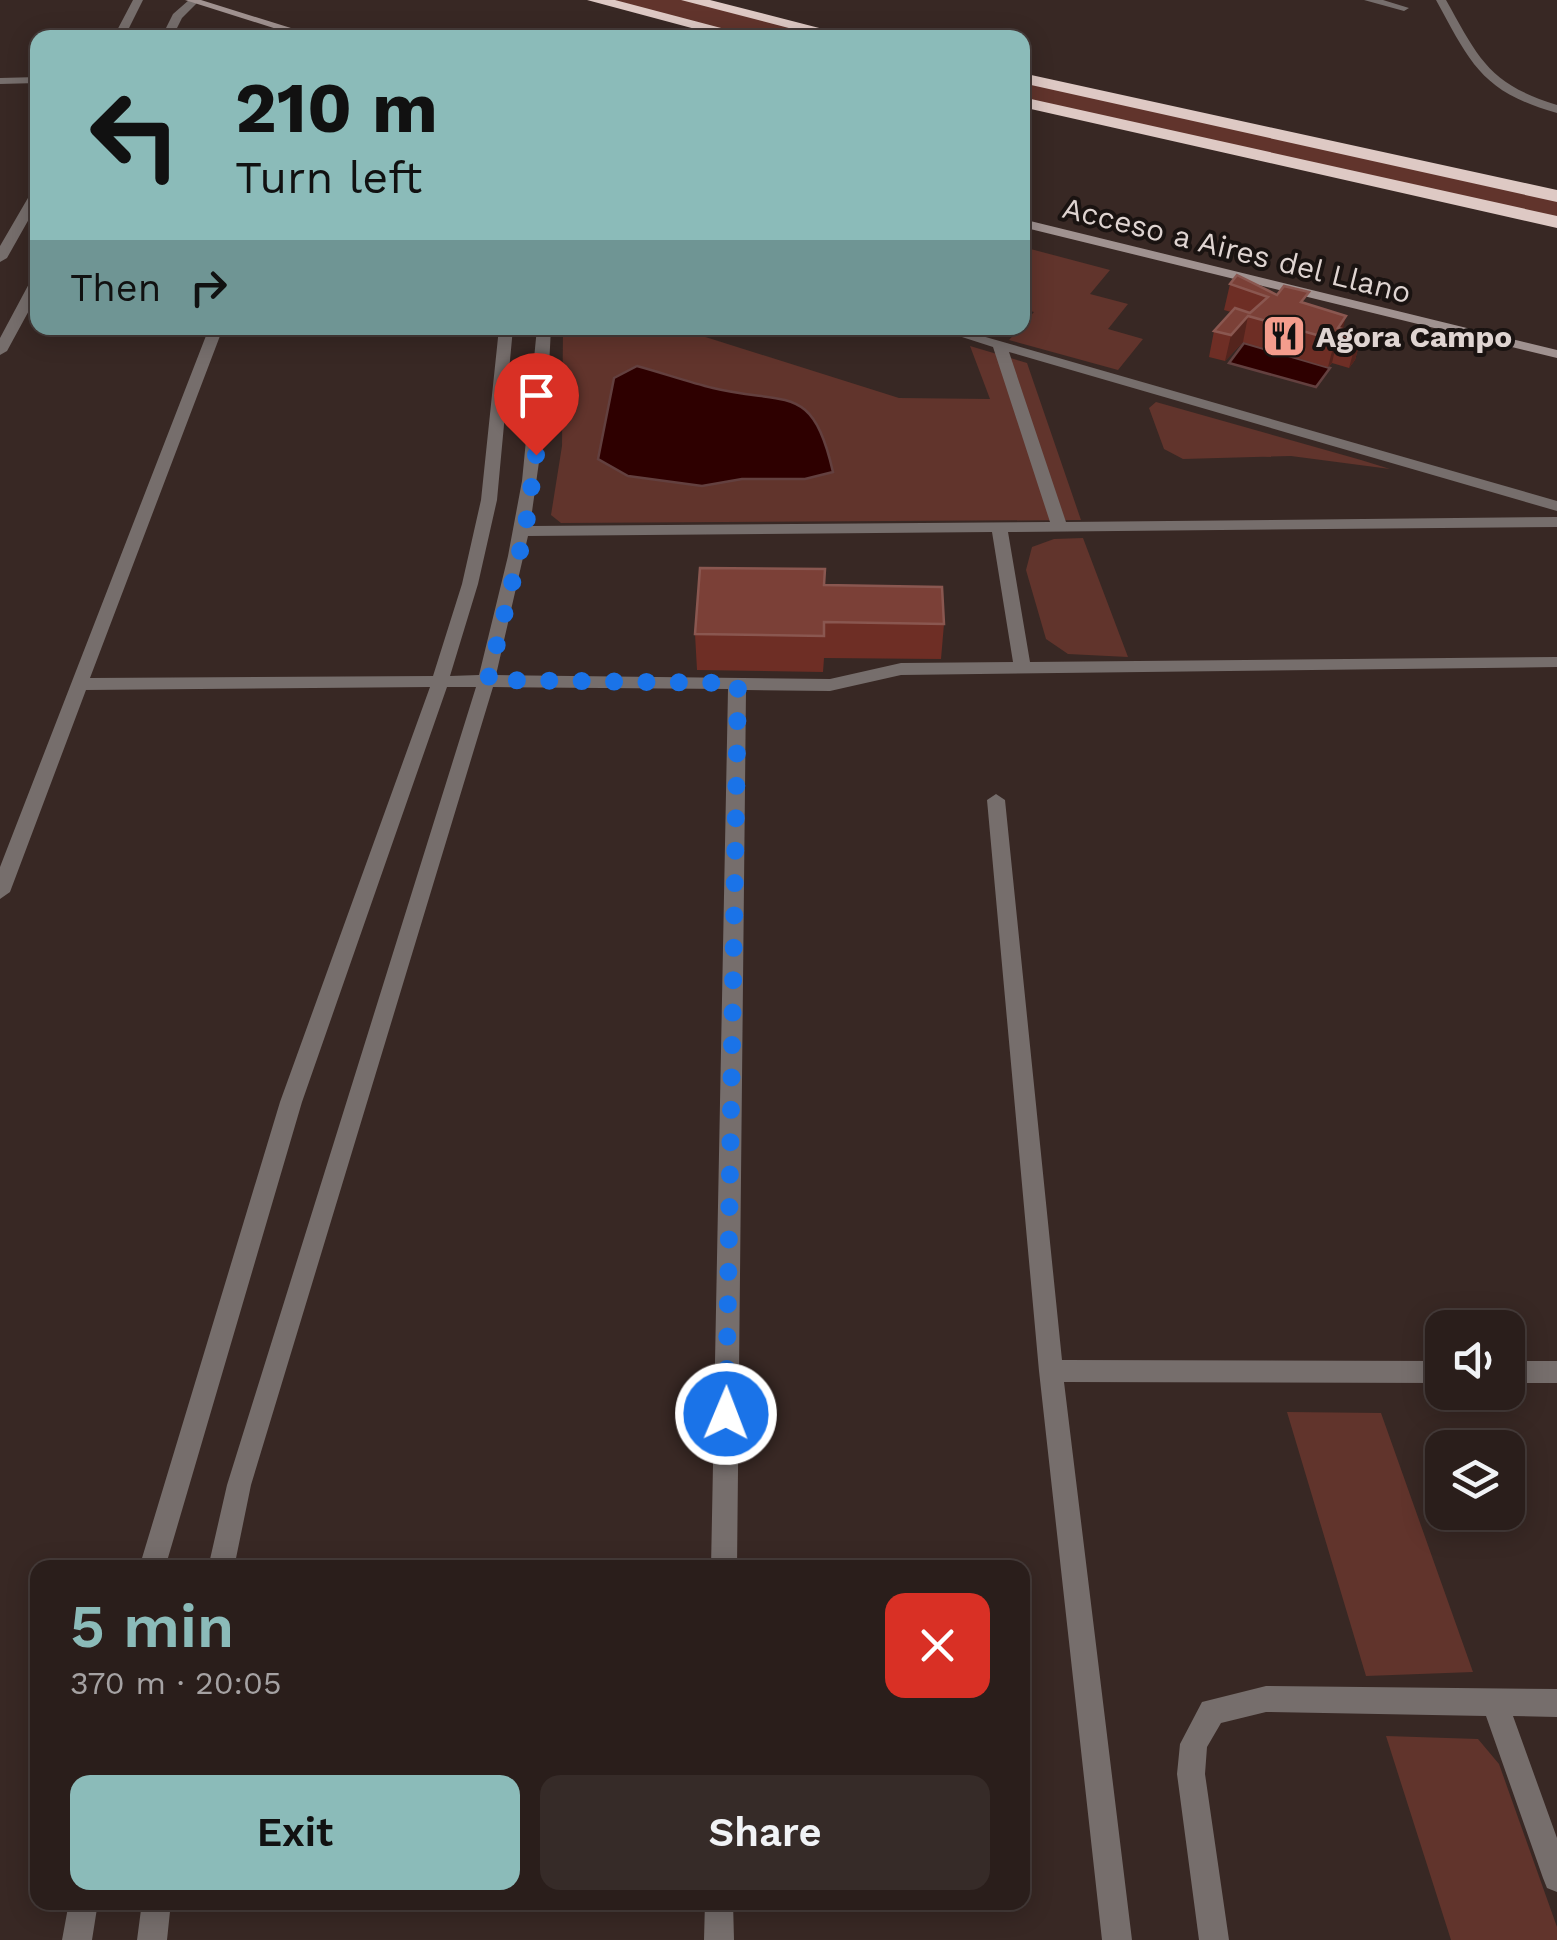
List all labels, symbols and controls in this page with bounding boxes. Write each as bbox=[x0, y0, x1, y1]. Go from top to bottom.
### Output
text: 210 m bbox=[235, 67, 438, 149]
icon: left bbox=[70, 70, 200, 200]
text: Turn left bbox=[235, 151, 422, 204]
street label: Acceso a Aires del Llano bbox=[1059, 190, 1415, 310]
icon: right bbox=[181, 260, 236, 315]
text: Then bbox=[70, 266, 161, 310]
restaurant icon: Agora Campo bbox=[1261, 313, 1307, 359]
place label: Agora Campo bbox=[1316, 319, 1512, 354]
pin bbox=[494, 353, 579, 456]
icon: arrive bbox=[509, 368, 564, 423]
map controls bbox=[1425, 1310, 1525, 1530]
button: sound bbox=[1425, 1310, 1525, 1410]
position arrow bbox=[674, 1362, 778, 1466]
button: layers bbox=[1425, 1430, 1525, 1530]
text: 5 min bbox=[70, 1591, 234, 1662]
button: close bbox=[885, 1593, 990, 1698]
text: 370 m · 20:05 bbox=[70, 1664, 282, 1702]
button: Exit bbox=[70, 1775, 520, 1890]
button: Share bbox=[540, 1775, 990, 1890]

